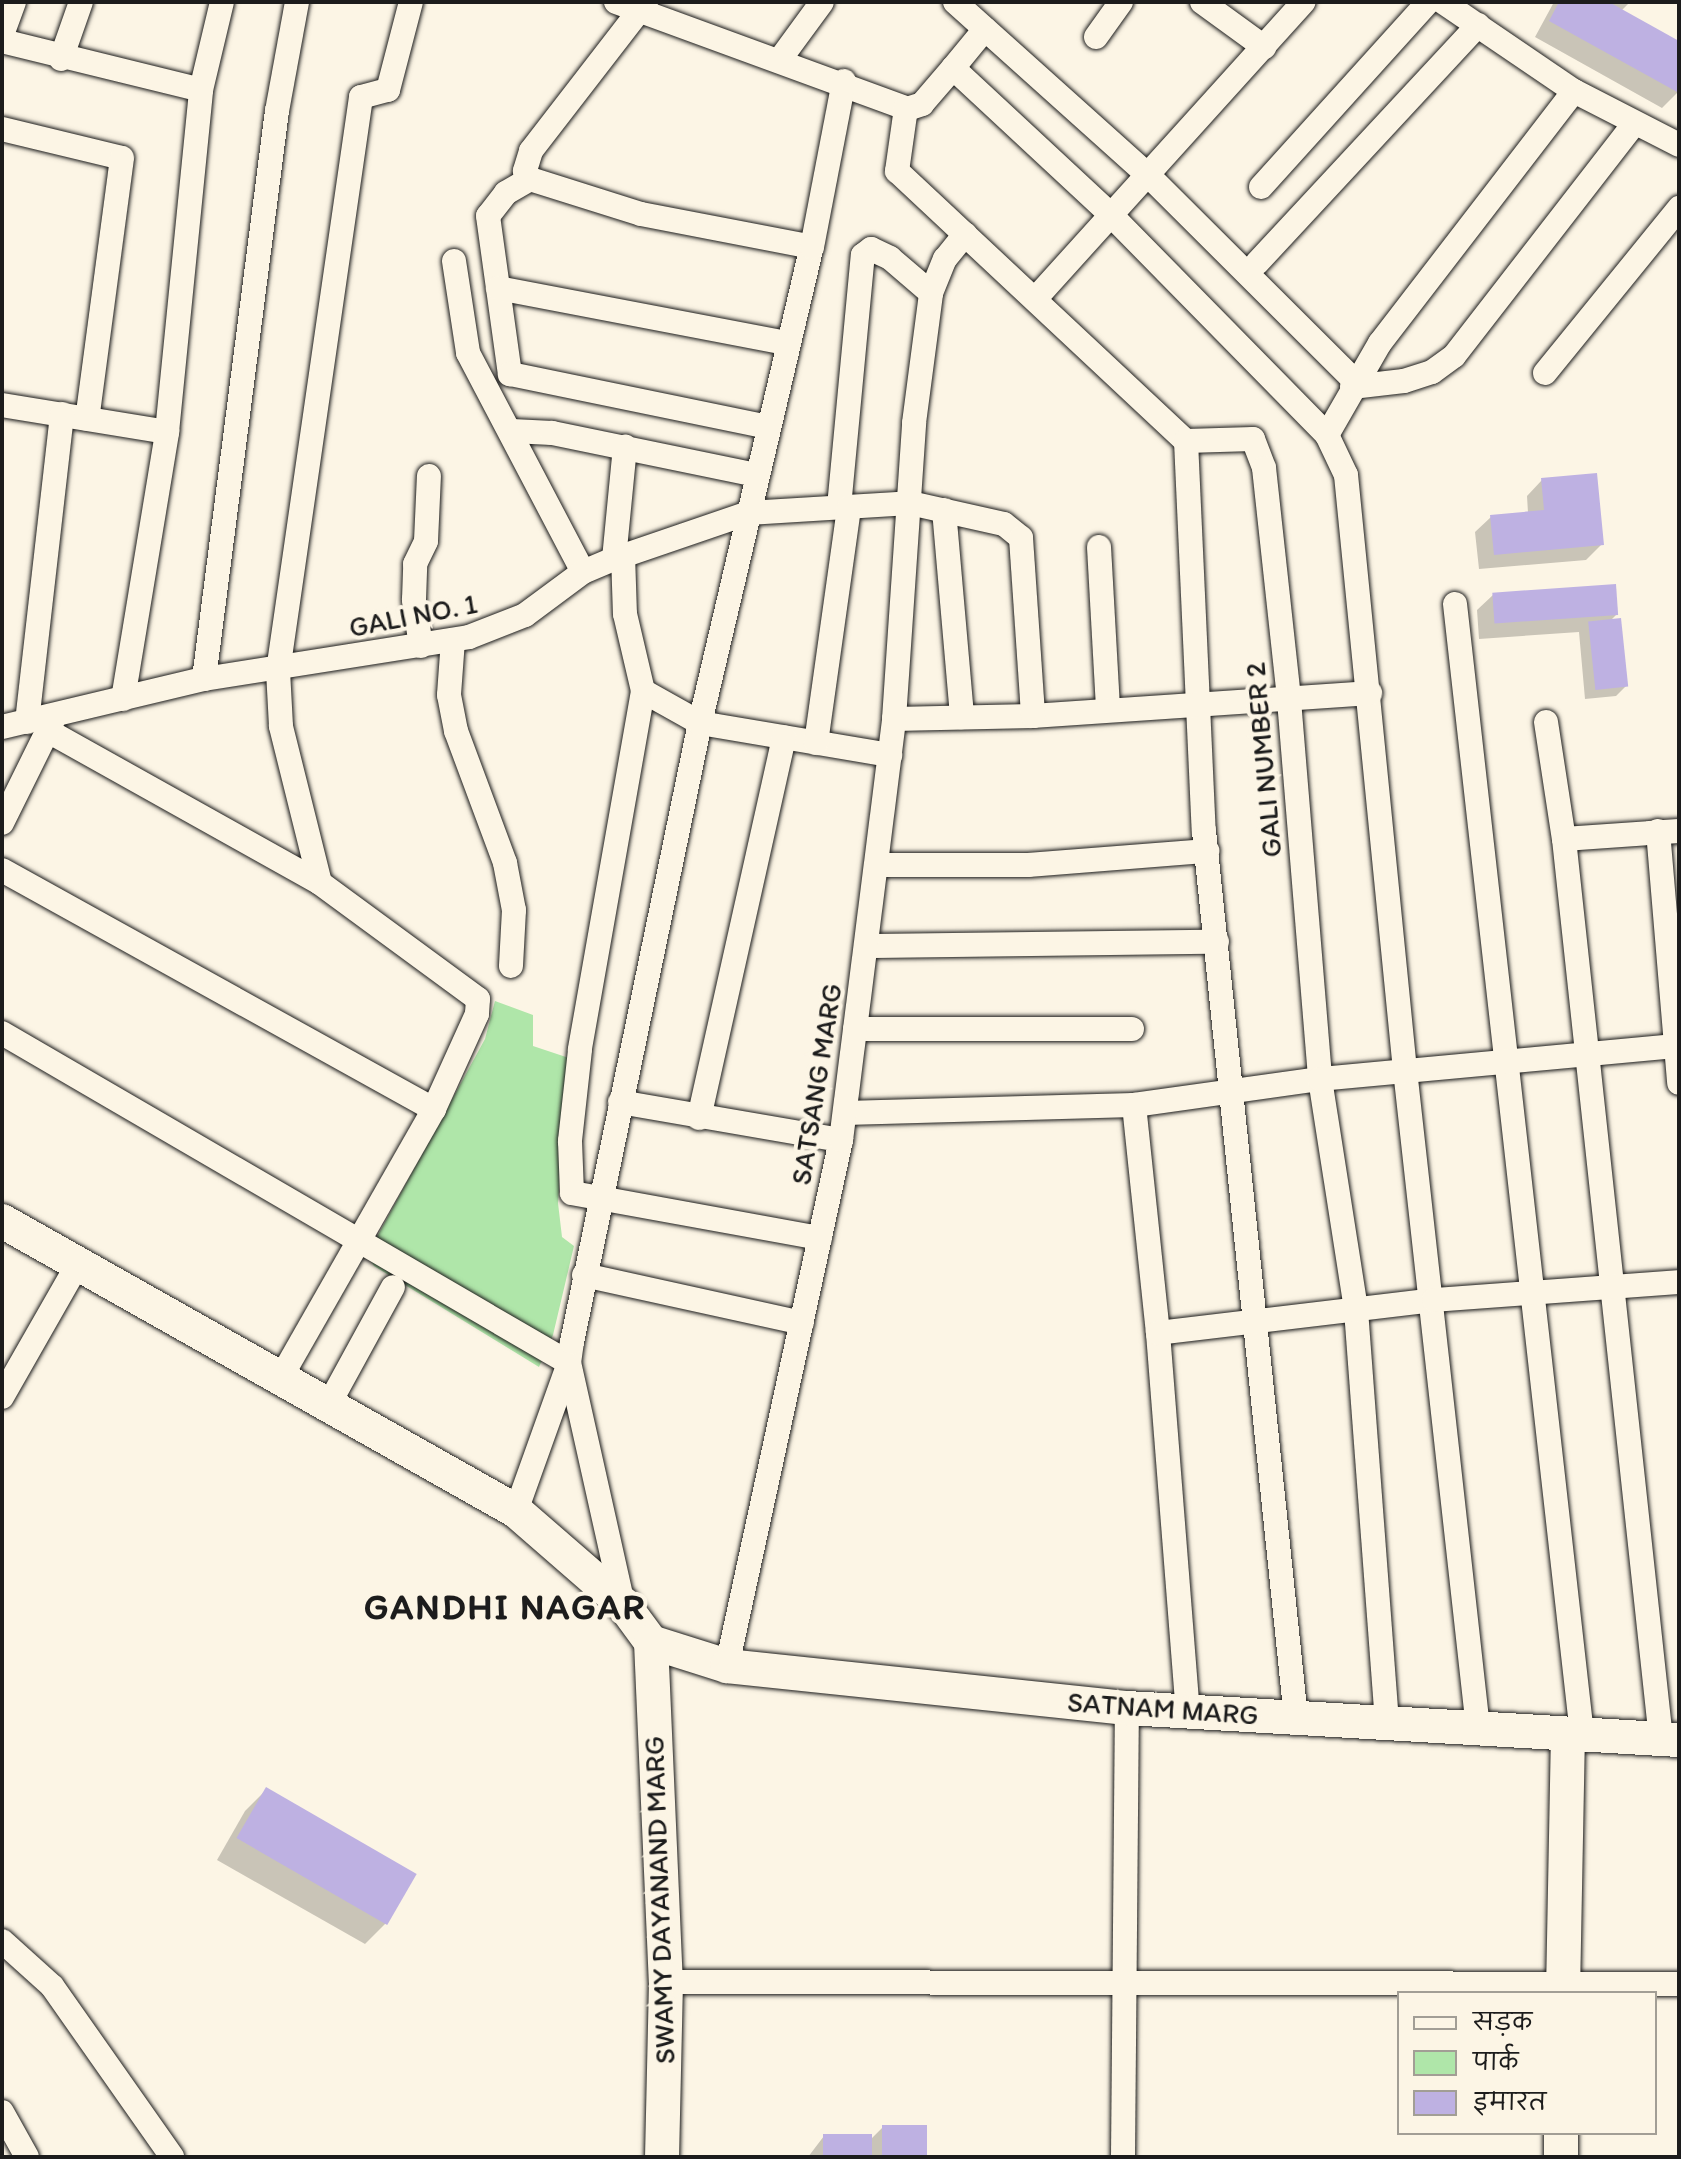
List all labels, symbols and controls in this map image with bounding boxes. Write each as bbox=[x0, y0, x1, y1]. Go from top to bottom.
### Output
street label: GALI NO. 1 bbox=[346, 586, 480, 644]
street label: GALI NUMBER 2 bbox=[1238, 660, 1288, 860]
street label: SATSANG MARG bbox=[783, 981, 849, 1187]
district label: GANDHI NAGAR bbox=[365, 1585, 645, 1629]
street label: SATNAM MARG bbox=[1067, 1685, 1259, 1731]
street label: SWAMY DAYANAND MARG bbox=[636, 1735, 682, 2065]
legend bbox=[1397, 1991, 1657, 2135]
text: सड़क bbox=[1473, 2007, 1532, 2036]
text: पार्क bbox=[1473, 2047, 1518, 2076]
text: इमारत bbox=[1473, 2087, 1546, 2116]

